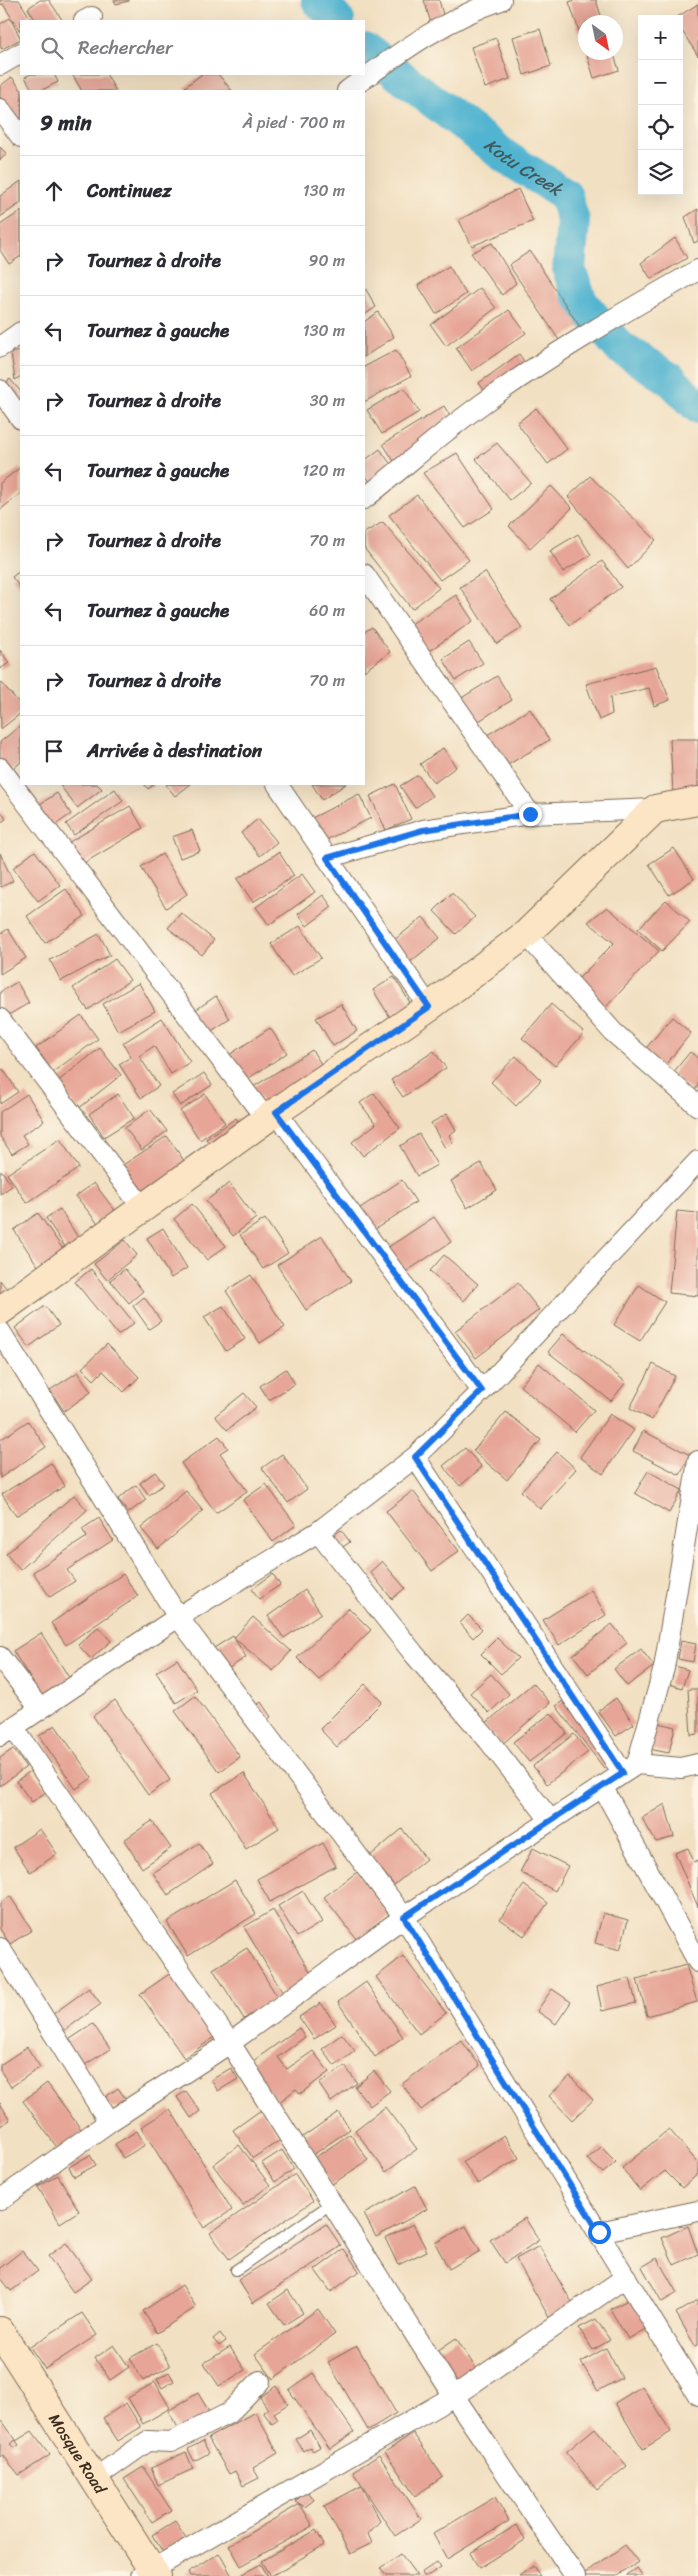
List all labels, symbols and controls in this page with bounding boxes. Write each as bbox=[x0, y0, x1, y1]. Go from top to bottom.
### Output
north arrow bbox=[578, 15, 623, 60]
map controls bbox=[638, 15, 683, 195]
button: + bbox=[638, 15, 683, 60]
search box bbox=[20, 20, 365, 75]
text: Rechercher bbox=[78, 31, 173, 64]
icon: search bbox=[38, 34, 66, 62]
button: − bbox=[638, 60, 683, 105]
text: 9 min bbox=[40, 104, 92, 142]
button: locate bbox=[638, 105, 683, 150]
text: À pied · 700 m bbox=[242, 108, 345, 137]
water label: Kotu Creek bbox=[477, 130, 570, 205]
button: layers bbox=[638, 150, 683, 195]
text: Continuez bbox=[87, 174, 172, 207]
text: 130 m bbox=[303, 176, 345, 205]
icon: ahead bbox=[40, 177, 68, 205]
text: Tournez à droite bbox=[87, 244, 221, 277]
text: 90 m bbox=[309, 246, 345, 275]
icon: right bbox=[40, 247, 68, 275]
text: Tournez à gauche bbox=[87, 314, 229, 347]
text: 130 m bbox=[303, 316, 345, 345]
icon: left bbox=[40, 317, 68, 345]
text: Tournez à droite bbox=[87, 384, 221, 417]
text: 30 m bbox=[310, 386, 345, 415]
icon: right bbox=[40, 387, 68, 415]
text: Tournez à gauche bbox=[87, 454, 229, 487]
text: 120 m bbox=[302, 456, 345, 485]
icon: left bbox=[40, 457, 68, 485]
text: Tournez à droite bbox=[87, 524, 221, 557]
text: 70 m bbox=[309, 526, 345, 555]
icon: right bbox=[40, 527, 68, 555]
text: Tournez à gauche bbox=[87, 594, 229, 627]
text: 60 m bbox=[309, 596, 345, 625]
icon: left bbox=[40, 597, 68, 625]
text: Tournez à droite bbox=[87, 664, 221, 697]
text: 70 m bbox=[309, 666, 345, 695]
icon: right bbox=[40, 667, 68, 695]
text: Arrivée à destination bbox=[87, 734, 262, 767]
icon: arrive bbox=[40, 737, 68, 765]
route end bbox=[519, 803, 542, 826]
route start bbox=[588, 2221, 611, 2244]
street label: Mosque Road bbox=[41, 2407, 115, 2501]

